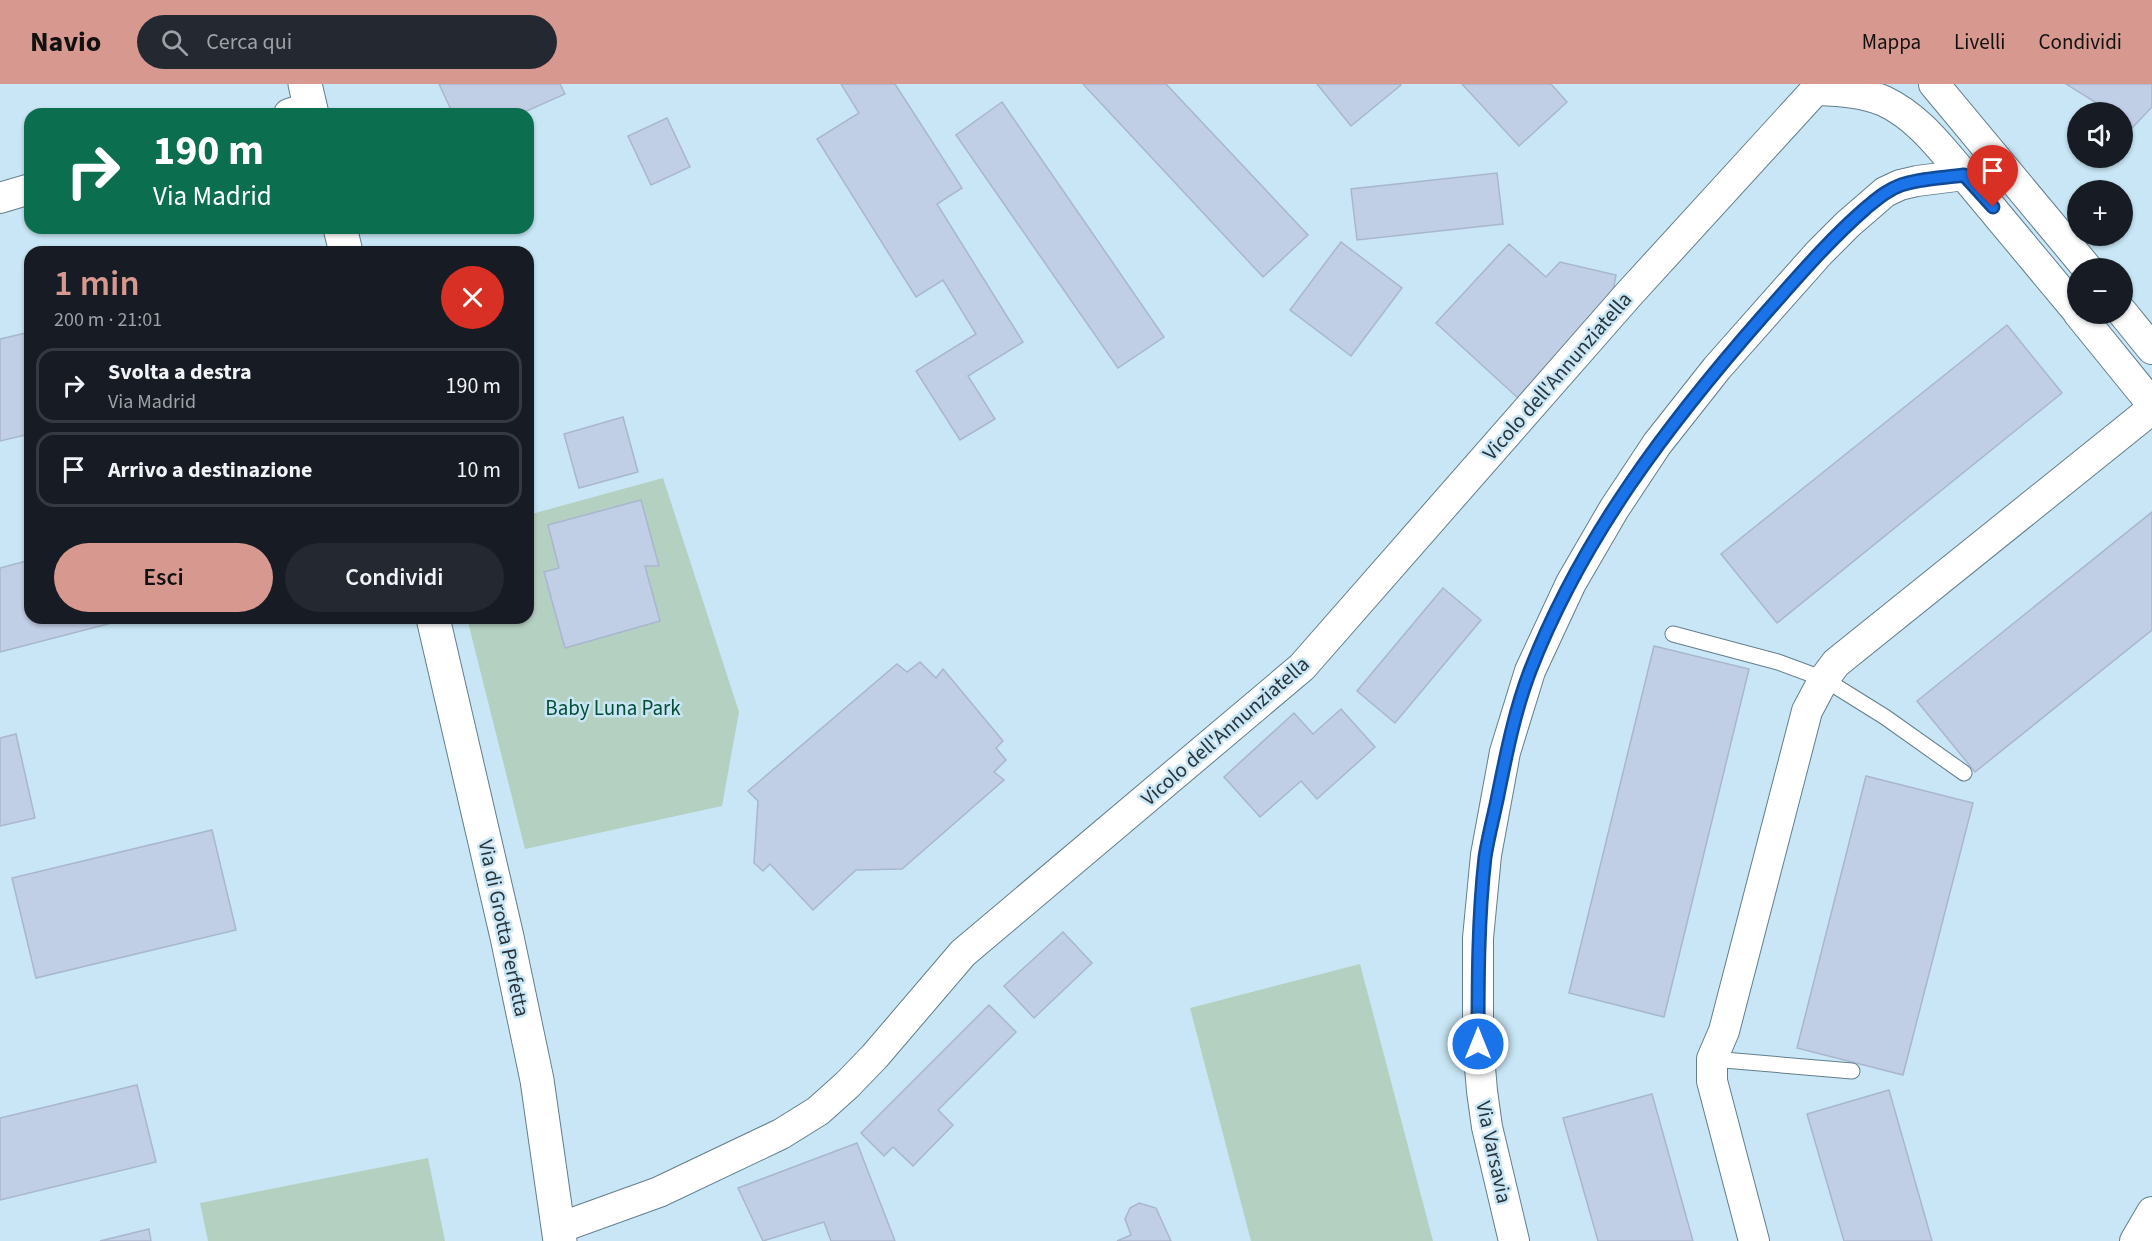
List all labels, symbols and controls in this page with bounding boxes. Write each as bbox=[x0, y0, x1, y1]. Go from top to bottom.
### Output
search box bbox=[137, 15, 557, 69]
text: Navio bbox=[30, 22, 101, 62]
icon: search bbox=[158, 26, 191, 59]
text: Cerca qui bbox=[206, 26, 292, 58]
text: Mappa bbox=[1862, 27, 1921, 57]
text: Livelli bbox=[1954, 27, 2006, 57]
text: Condividi bbox=[2039, 27, 2122, 57]
map controls bbox=[2067, 102, 2133, 324]
button: sound bbox=[2067, 102, 2133, 168]
text: 190 m bbox=[153, 121, 264, 181]
icon: right bbox=[54, 132, 132, 210]
pin bbox=[1967, 145, 2018, 207]
icon: arrive bbox=[1976, 154, 2009, 187]
text: Via Madrid bbox=[153, 177, 272, 216]
button: + bbox=[2067, 180, 2133, 246]
text: 1 min bbox=[54, 258, 140, 309]
button: − bbox=[2067, 258, 2133, 324]
button: close bbox=[441, 266, 504, 329]
street label: Vicolo dell'Annunziatella bbox=[1475, 285, 1639, 467]
text: 200 m · 21:01 bbox=[54, 306, 162, 334]
text: Svolta a destra bbox=[108, 356, 252, 388]
icon: right bbox=[57, 369, 90, 402]
text: 190 m bbox=[446, 370, 501, 402]
text: Via Madrid bbox=[108, 388, 196, 416]
icon: arrive bbox=[57, 453, 90, 486]
text: Arrivo a destinazione bbox=[108, 454, 313, 486]
text: 10 m bbox=[456, 454, 501, 486]
button: Esci bbox=[54, 543, 273, 612]
button: Condividi bbox=[285, 543, 504, 612]
street label: Vicolo dell'Annunziatella bbox=[1134, 649, 1316, 813]
park label: Baby Luna Park bbox=[545, 693, 681, 723]
street label: Via di Grotta Perfetta bbox=[471, 837, 537, 1019]
position arrow bbox=[1446, 1012, 1510, 1076]
street label: Via Varsavia bbox=[1469, 1098, 1519, 1206]

